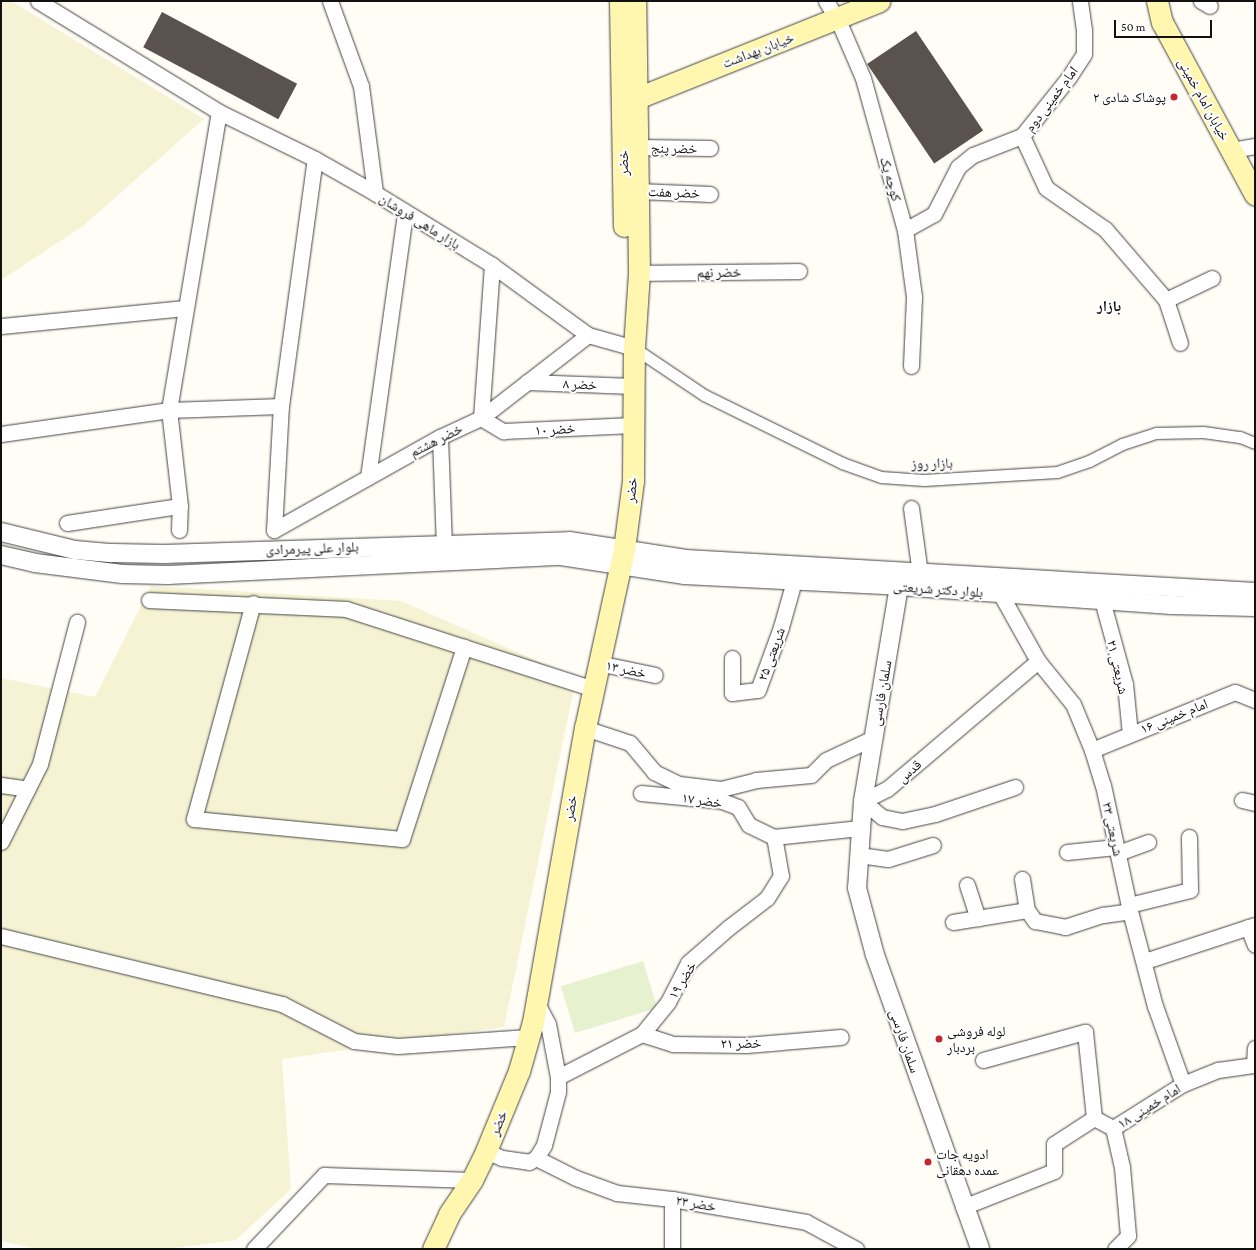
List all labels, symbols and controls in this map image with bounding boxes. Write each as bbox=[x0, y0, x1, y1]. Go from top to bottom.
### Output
scale bar bbox=[1116, 12, 1214, 38]
text: 50 m bbox=[1121, 20, 1145, 34]
street label: خیابان بهداشت bbox=[720, 29, 796, 71]
street label: خیابان امام خمینی bbox=[1174, 55, 1234, 143]
street label: امام خمینی دوم bbox=[1021, 63, 1081, 135]
place label: پوشاک شادی ۲ bbox=[1093, 89, 1166, 105]
marker: پوشاک شادی ۲ bbox=[1169, 92, 1179, 102]
street label: خضر پنج bbox=[651, 139, 697, 157]
street label: خضر bbox=[614, 150, 632, 176]
street label: کوچه یک bbox=[877, 155, 905, 203]
street label: خضر هفت bbox=[648, 183, 700, 201]
street label: بازار ماهی فروشان bbox=[376, 189, 464, 253]
street label: خضر نهم bbox=[697, 263, 741, 281]
district label: بازار bbox=[1097, 298, 1121, 316]
street label: خضر ۸ bbox=[563, 375, 597, 393]
street label: خضر هشتم bbox=[407, 420, 465, 460]
street label: خضر ۱۰ bbox=[534, 420, 576, 438]
street label: بازار روز bbox=[911, 454, 953, 472]
street label: خضر bbox=[621, 476, 641, 504]
street label: بلوار علی پیرمرادی bbox=[265, 538, 359, 558]
street label: بلوار دکتر شریعتی bbox=[892, 577, 984, 601]
street label: شریعتی ۲۵ bbox=[754, 625, 788, 683]
street label: شریعتی ۲۱ bbox=[1104, 638, 1132, 696]
street label: خضر ۱۳ bbox=[604, 657, 648, 681]
street label: سلمان فارسی bbox=[867, 659, 895, 727]
street label: امام خمینی ۱۶ bbox=[1138, 695, 1210, 737]
street label: قدس bbox=[893, 756, 925, 786]
street label: خضر ۱۷ bbox=[681, 789, 723, 811]
street label: خضر bbox=[560, 794, 580, 822]
street label: شریعتی ۲۳ bbox=[1099, 800, 1127, 858]
street label: خضر ۱۹ bbox=[664, 958, 700, 1002]
street label: سلمان فارسی bbox=[886, 1007, 924, 1075]
place label: لوله فروشی بردبار bbox=[947, 1023, 1005, 1056]
street label: خضر ۲۱ bbox=[721, 1034, 761, 1052]
marker: لوله فروشی بردبار bbox=[934, 1034, 944, 1044]
street label: امام خمینی ۱۸ bbox=[1114, 1080, 1184, 1132]
street label: خضر bbox=[485, 1108, 511, 1138]
place label: ادویه جات‌ عمده ‌دهقانی bbox=[936, 1146, 999, 1178]
marker: ادویه جات‌ عمده ‌دهقانی bbox=[923, 1157, 933, 1167]
street label: خضر ۲۳ bbox=[675, 1191, 717, 1215]

